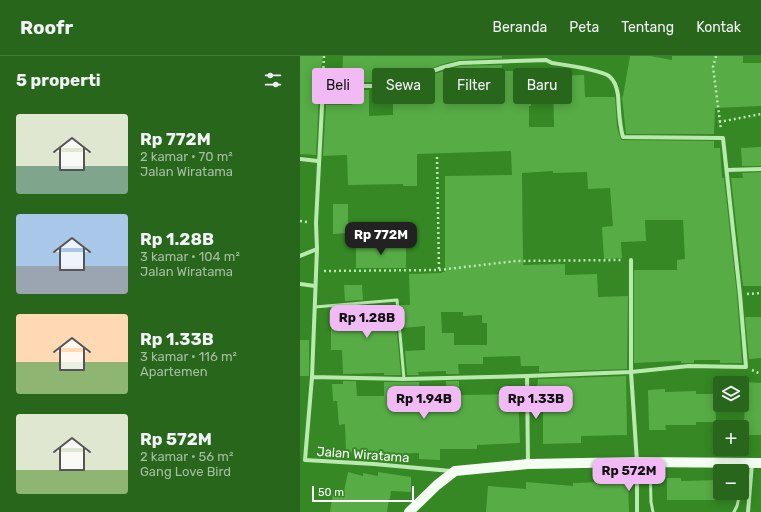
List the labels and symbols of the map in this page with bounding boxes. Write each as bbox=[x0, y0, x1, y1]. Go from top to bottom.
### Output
pin: Rp 772M bbox=[344, 222, 418, 256]
pin: Rp 1.28B bbox=[326, 305, 408, 339]
pin: Rp 1.94B bbox=[383, 386, 465, 420]
pin: Rp 1.33B bbox=[495, 386, 577, 420]
street label: Jalan Wiratama bbox=[316, 444, 410, 465]
pin: Rp 572M bbox=[592, 458, 666, 492]
scale bar bbox=[312, 484, 414, 503]

